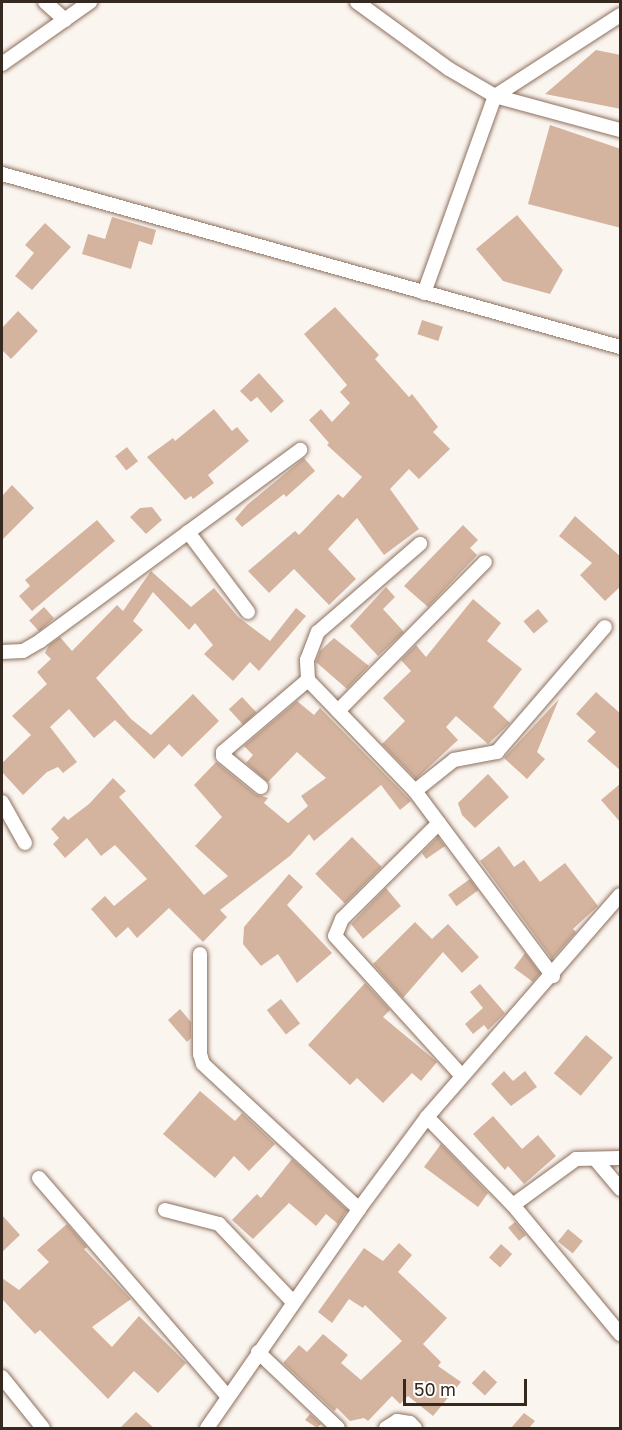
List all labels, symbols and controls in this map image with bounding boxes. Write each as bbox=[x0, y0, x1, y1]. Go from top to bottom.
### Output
scale bar bbox=[406, 1367, 530, 1405]
text: 50 m bbox=[414, 1378, 456, 1400]

